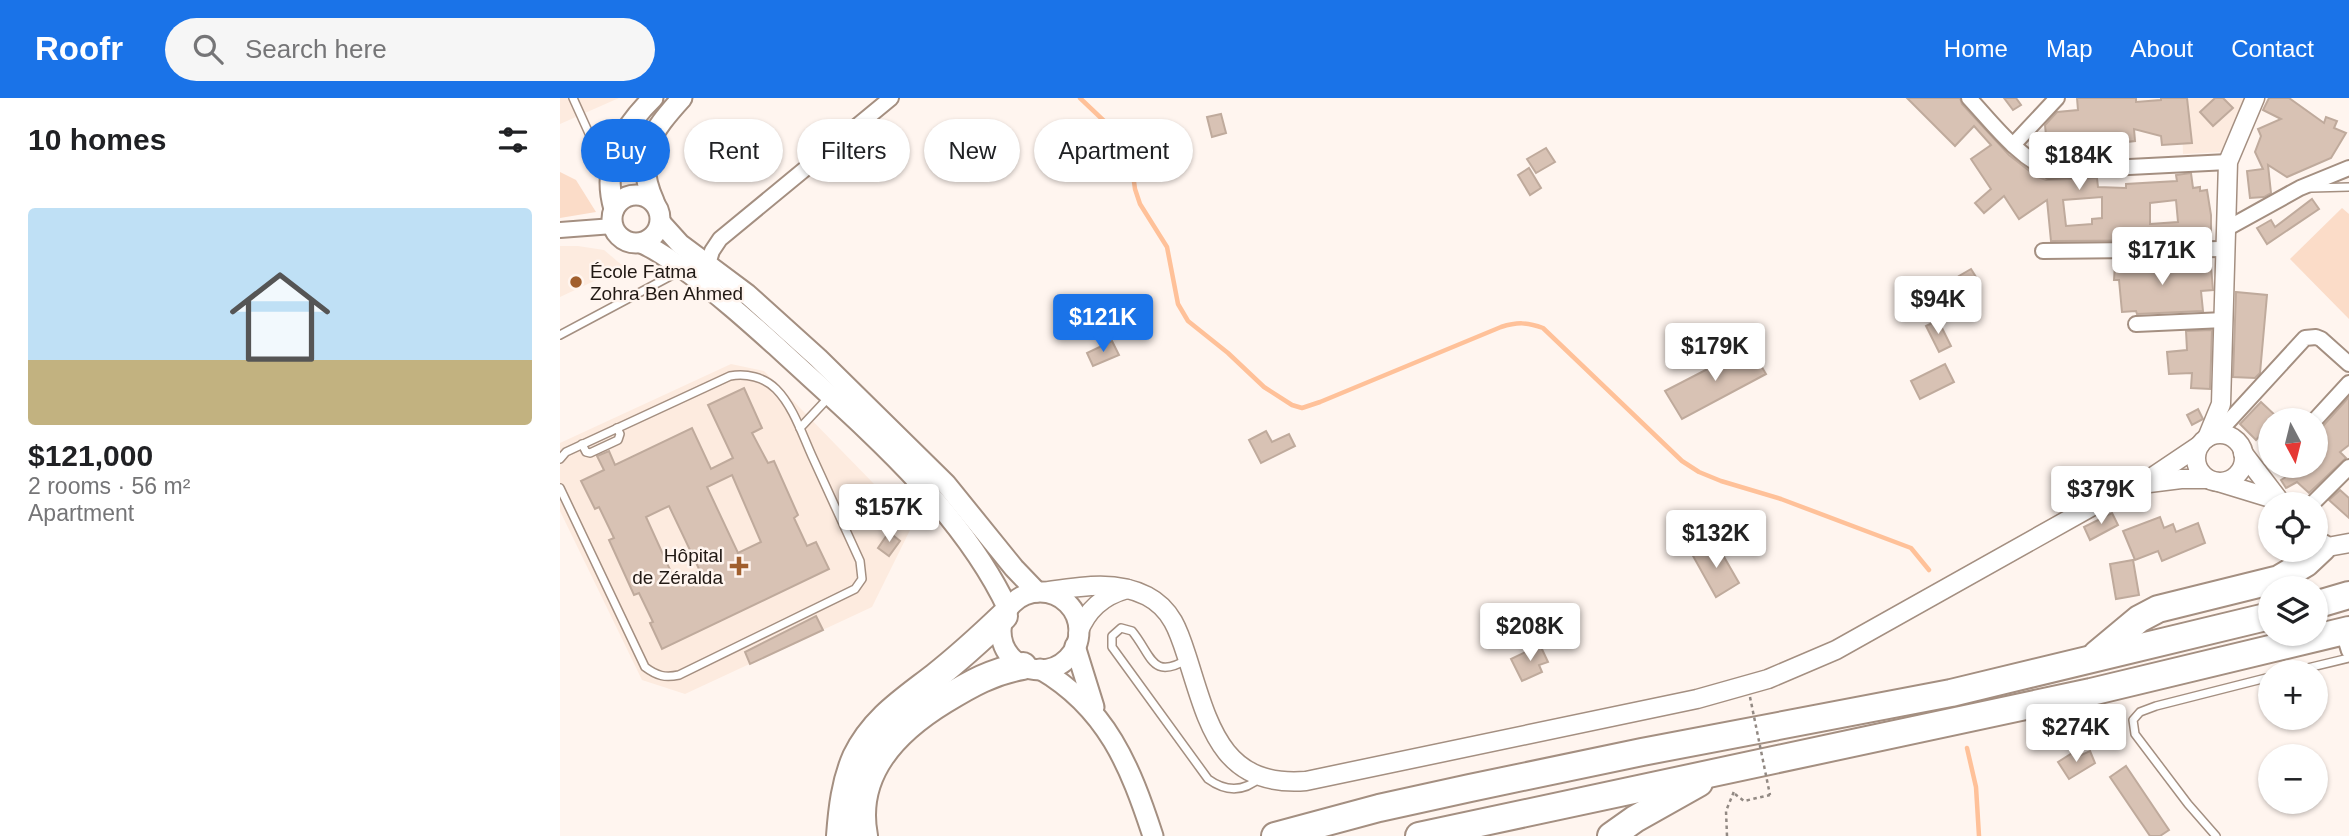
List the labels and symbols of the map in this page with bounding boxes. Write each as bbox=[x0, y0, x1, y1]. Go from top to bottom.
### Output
pin: $184K bbox=[2030, 132, 2128, 192]
pin: $171K bbox=[2113, 228, 2211, 287]
place label: École Fatma Zohra Ben Ahmed bbox=[590, 261, 743, 304]
marker: École Fatma Zohra Ben Ahmed bbox=[568, 274, 584, 290]
pin: $94K bbox=[1897, 276, 1979, 336]
pin: $121K bbox=[1054, 294, 1152, 354]
pin: $179K bbox=[1666, 324, 1764, 383]
north arrow bbox=[2258, 408, 2328, 478]
pin: $379K bbox=[2052, 466, 2150, 526]
pin: $157K bbox=[840, 484, 938, 544]
pin: $132K bbox=[1667, 510, 1765, 570]
place label: Hôpital de Zéralda bbox=[632, 545, 723, 588]
marker: Hôpital de Zéralda bbox=[729, 556, 749, 576]
pin: $208K bbox=[1481, 603, 1579, 663]
pin: $274K bbox=[2027, 704, 2125, 764]

